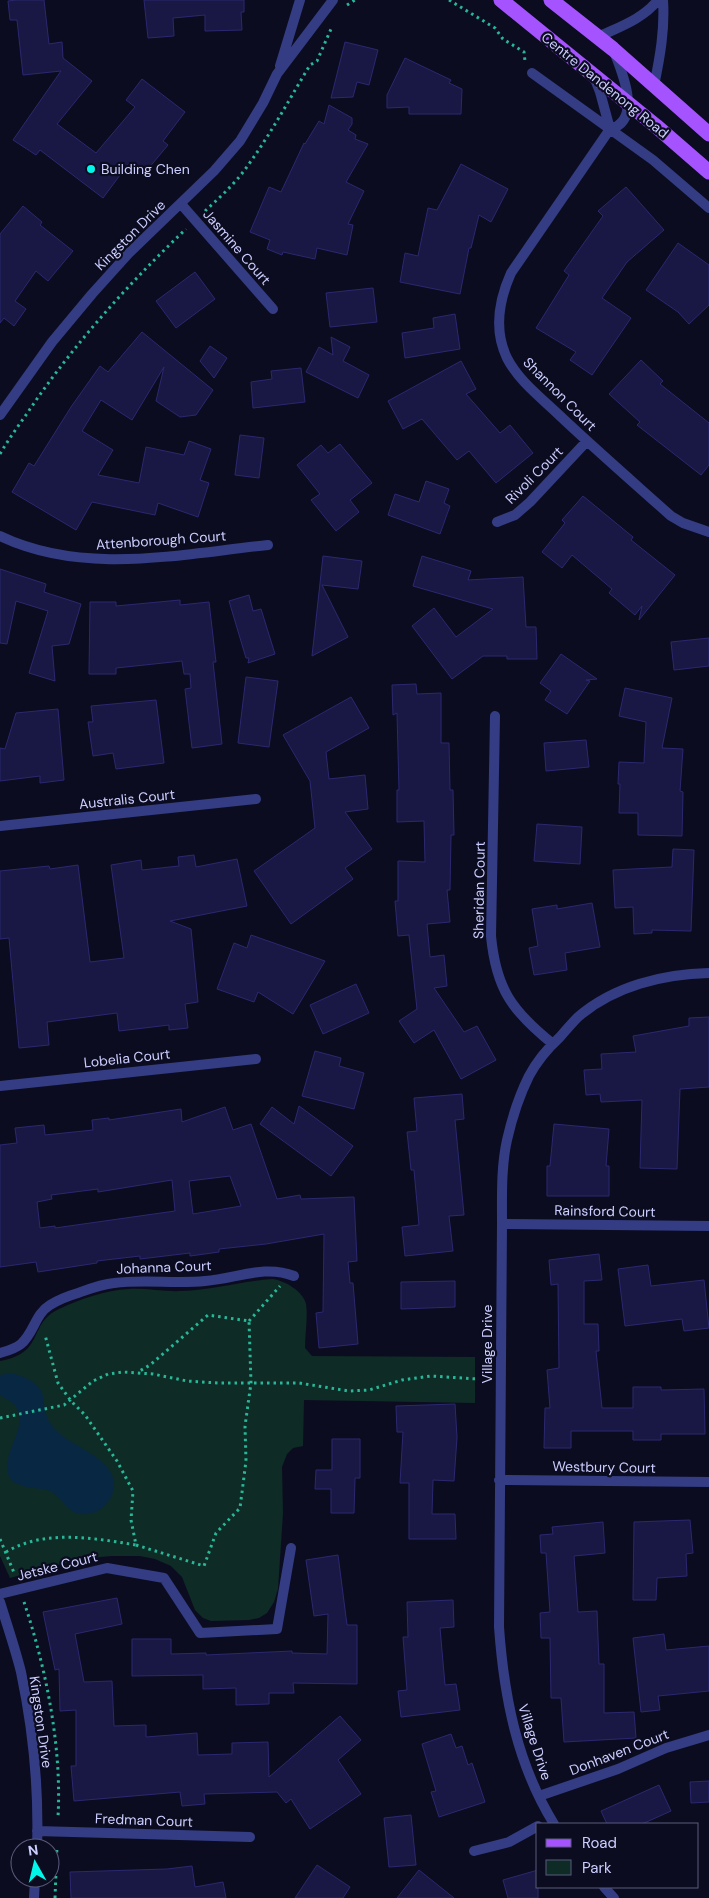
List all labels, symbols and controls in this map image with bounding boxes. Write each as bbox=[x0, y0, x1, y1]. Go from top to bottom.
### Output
street label: Centre Dandenong Road bbox=[538, 28, 672, 142]
place label: Building Chen bbox=[101, 160, 190, 178]
marker: Building Chen bbox=[85, 163, 97, 175]
street label: Kingston Drive bbox=[91, 196, 169, 274]
street label: Jasmine Court bbox=[199, 206, 275, 288]
street label: Shannon Court bbox=[519, 353, 601, 435]
street label: Rivoli Court bbox=[501, 442, 567, 508]
street label: Attenborough Court bbox=[95, 526, 227, 554]
street label: Australis Court bbox=[78, 785, 176, 813]
street label: Sheridan Court bbox=[469, 841, 489, 939]
street label: Lobelia Court bbox=[83, 1045, 171, 1071]
street label: Rainsford Court bbox=[554, 1201, 656, 1221]
street label: Johanna Court bbox=[116, 1256, 212, 1278]
street label: Village Drive bbox=[478, 1304, 496, 1383]
street label: Westbury Court bbox=[552, 1457, 656, 1477]
street label: Jetske Court bbox=[15, 1547, 99, 1585]
street label: Kingston Drive bbox=[26, 1675, 56, 1769]
street label: Village Drive bbox=[514, 1702, 556, 1782]
street label: Donhaven Court bbox=[567, 1725, 671, 1779]
street label: Fredman Court bbox=[95, 1809, 193, 1831]
legend bbox=[536, 1823, 699, 1888]
text: Road bbox=[582, 1833, 617, 1853]
north arrow bbox=[10, 1838, 60, 1888]
text: N bbox=[27, 1841, 40, 1860]
text: Park bbox=[582, 1858, 612, 1878]

